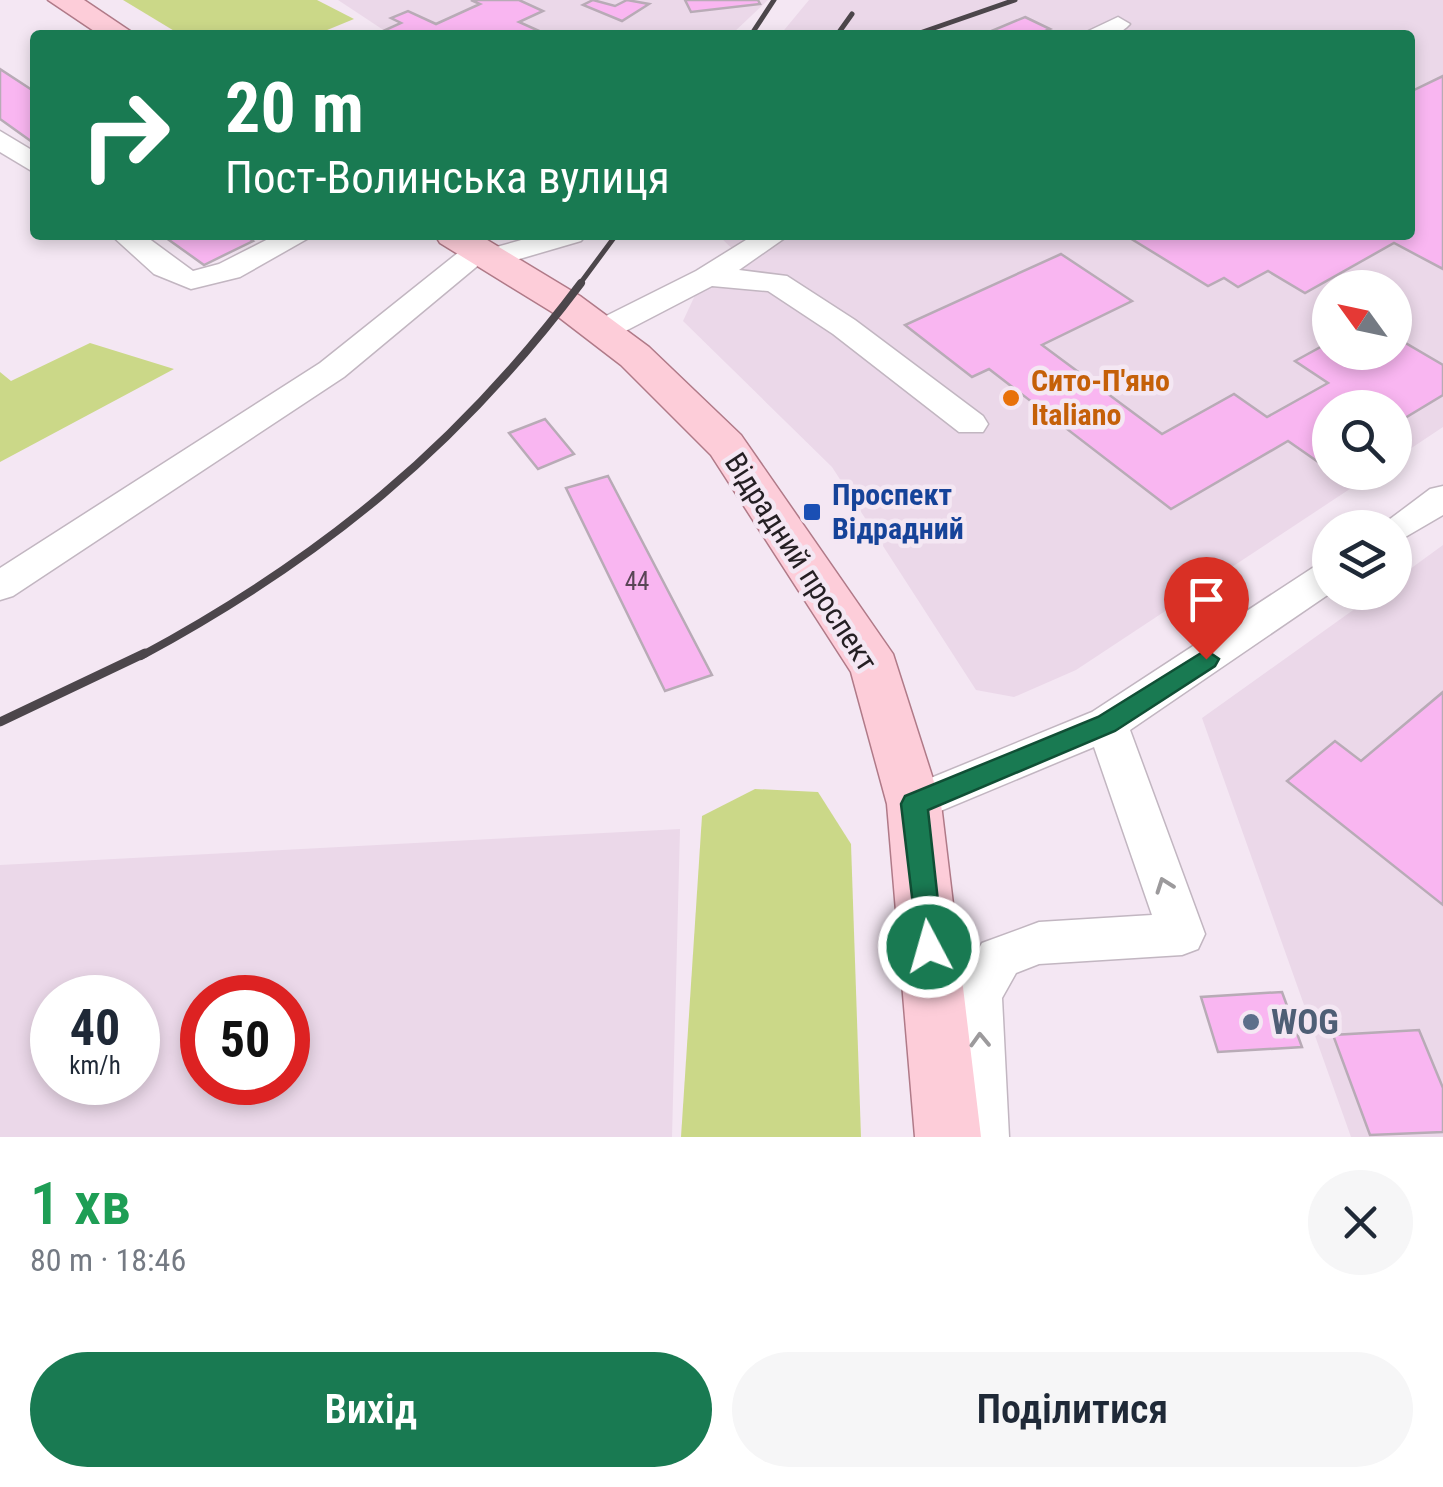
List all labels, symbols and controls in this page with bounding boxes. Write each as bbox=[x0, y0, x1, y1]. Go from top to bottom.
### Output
text: 20 m bbox=[225, 67, 364, 149]
icon: right bbox=[60, 70, 190, 200]
text: Пост-Волинська вулиця bbox=[225, 151, 670, 204]
north arrow bbox=[1312, 270, 1412, 370]
map controls bbox=[1312, 270, 1412, 610]
place label: Сито-П'яно Italiano bbox=[1031, 363, 1170, 432]
marker: Сито-П'яно Italiano bbox=[1000, 387, 1022, 409]
button: search bbox=[1312, 390, 1412, 490]
street label: Відрадний проспект bbox=[718, 446, 885, 677]
place label: Проспект Відрадний bbox=[832, 477, 964, 546]
marker: Проспект Відрадний bbox=[801, 501, 823, 523]
button: layers bbox=[1312, 510, 1412, 610]
pin bbox=[1164, 557, 1249, 660]
house number: 44 bbox=[625, 567, 649, 596]
icon: arrive bbox=[1179, 572, 1234, 627]
one-way arrow bbox=[1155, 878, 1176, 895]
position arrow bbox=[877, 895, 981, 999]
speed limit sign: 50 bbox=[180, 975, 310, 1105]
text: 40 bbox=[70, 999, 120, 1057]
place label: WOG bbox=[1271, 1002, 1339, 1043]
marker: WOG bbox=[1240, 1011, 1262, 1033]
one-way arrow bbox=[969, 1031, 990, 1047]
text: km/h bbox=[69, 1051, 121, 1080]
text: 1 хв bbox=[30, 1168, 131, 1239]
button: close bbox=[1308, 1170, 1413, 1275]
text: 80 m · 18:46 bbox=[30, 1241, 186, 1279]
button: Вихід bbox=[30, 1352, 712, 1467]
button: Поділитися bbox=[732, 1352, 1413, 1467]

